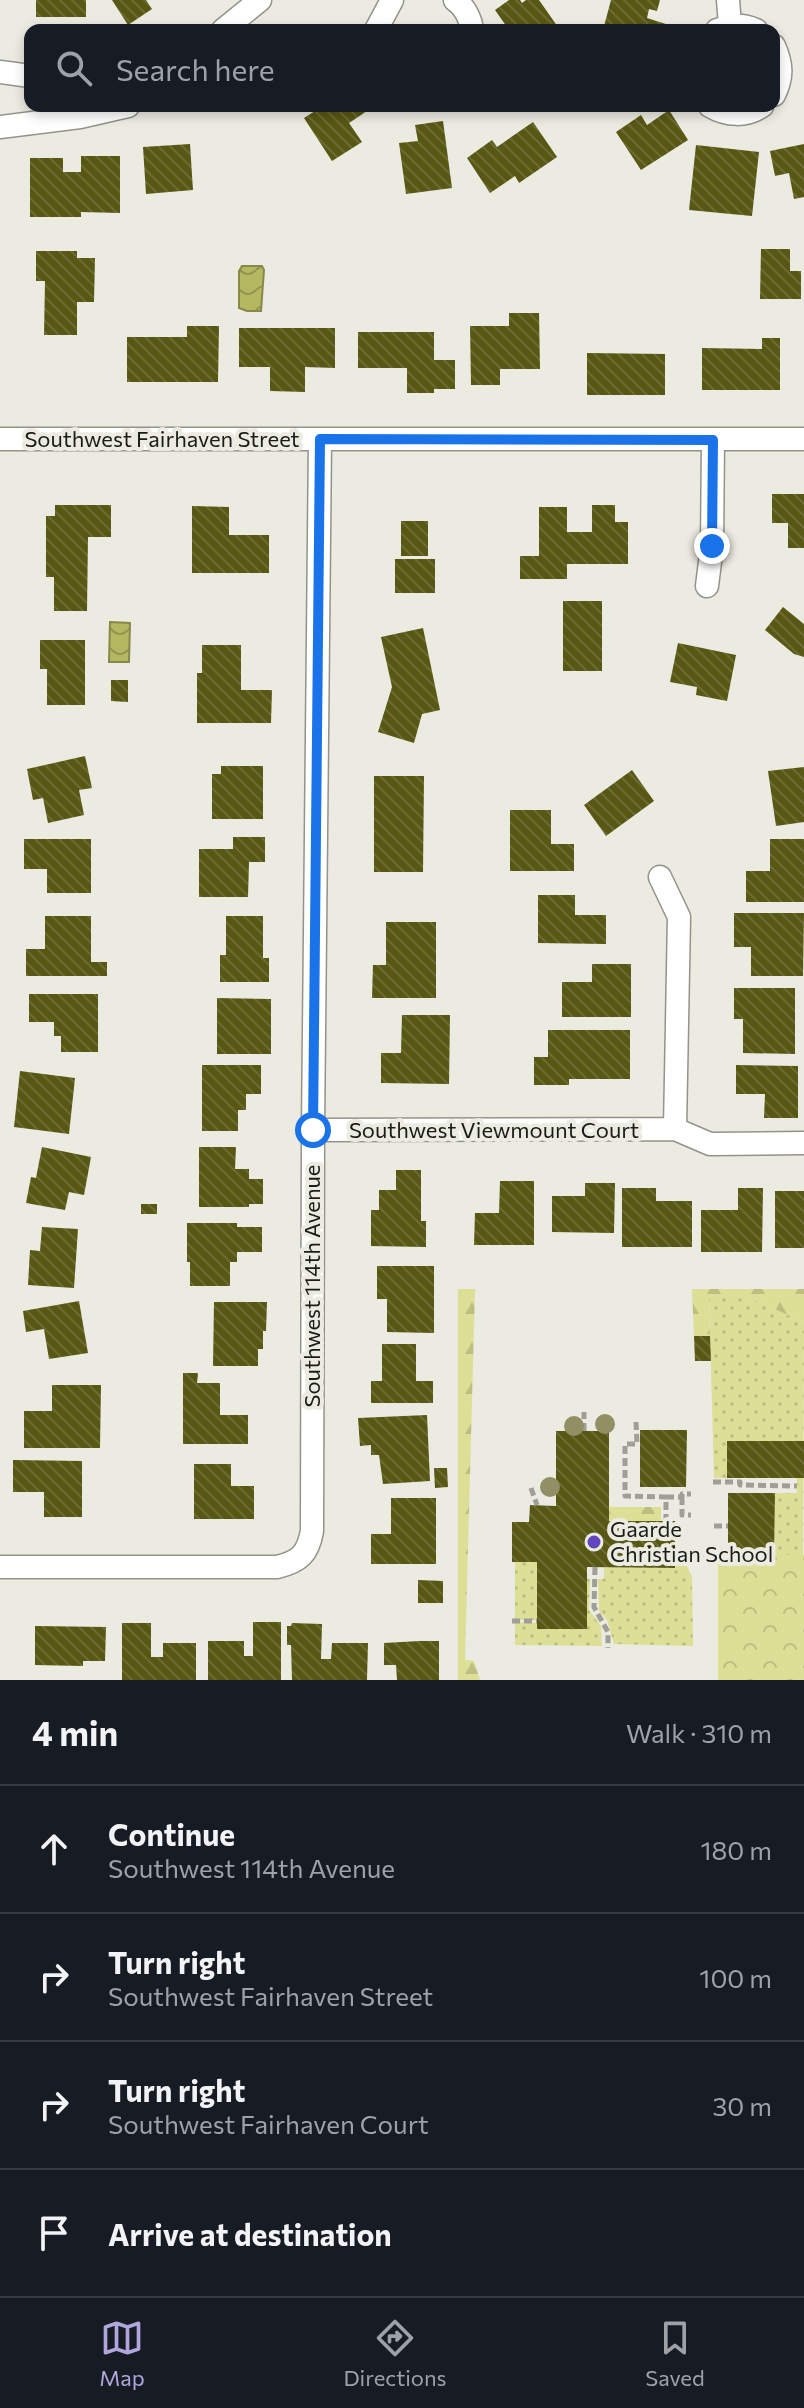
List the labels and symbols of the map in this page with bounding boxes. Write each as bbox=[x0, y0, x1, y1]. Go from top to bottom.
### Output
street label: Southwest Fairhaven Street bbox=[24, 425, 300, 452]
route end bbox=[694, 528, 730, 564]
route start bbox=[295, 1112, 331, 1148]
street label: Southwest Viewmount Court bbox=[349, 1116, 639, 1143]
street label: Southwest 114th Avenue bbox=[298, 1165, 325, 1407]
place label: Gaarde Christian School bbox=[610, 1515, 773, 1567]
marker: Gaarde Christian School bbox=[585, 1533, 603, 1551]

